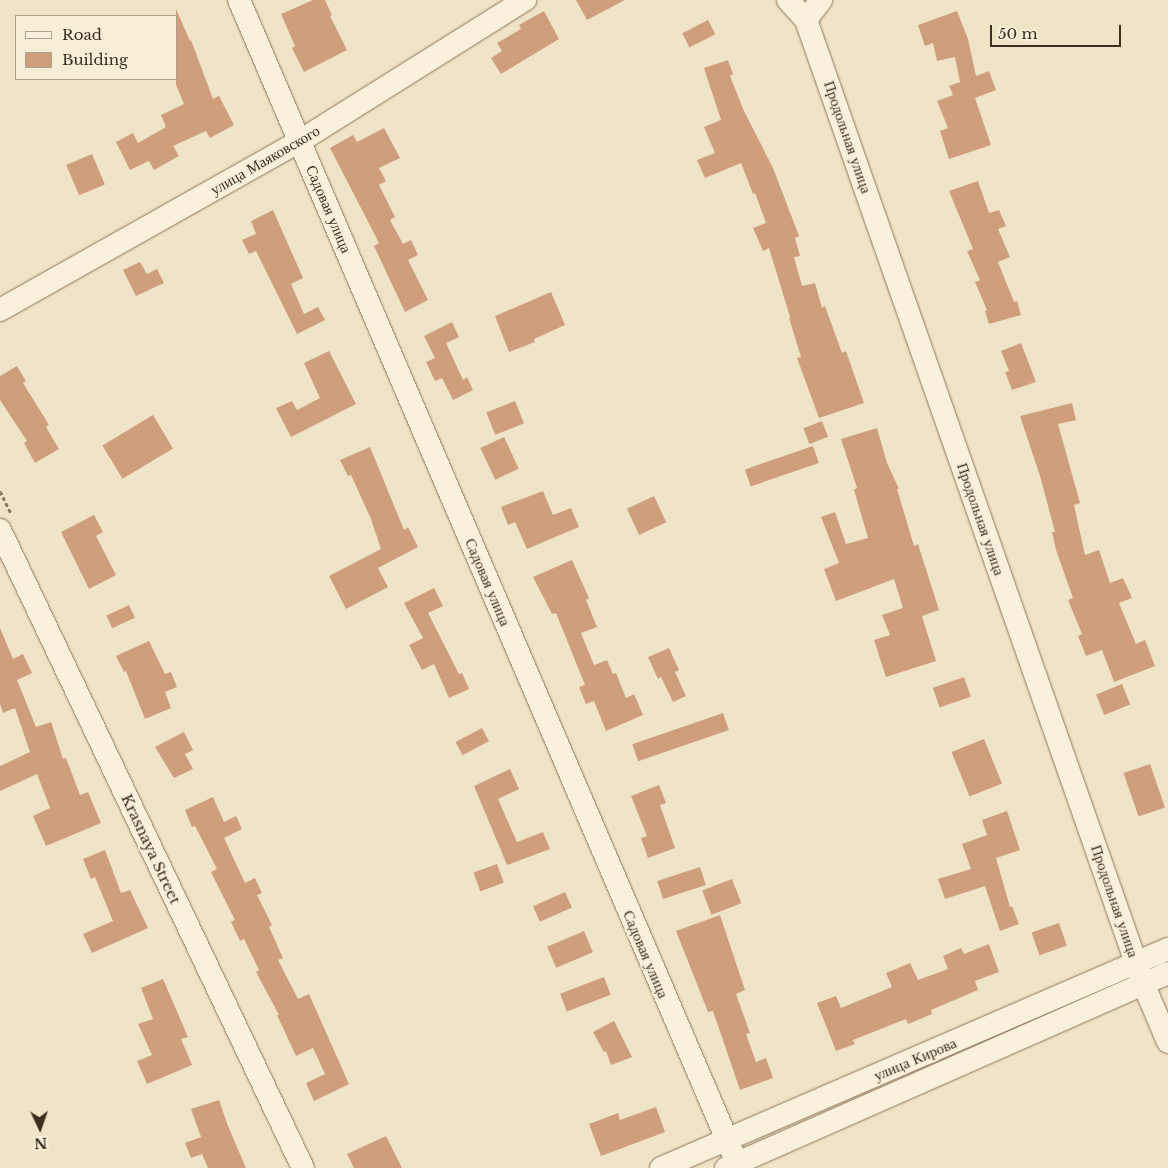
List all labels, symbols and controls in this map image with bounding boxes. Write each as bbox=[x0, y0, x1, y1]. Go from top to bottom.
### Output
legend bbox=[15, 15, 178, 80]
scale bar bbox=[993, 15, 1124, 47]
text: 50 m bbox=[998, 24, 1038, 43]
text: Road bbox=[62, 25, 102, 44]
text: Building bbox=[62, 50, 128, 69]
street label: Продольная улица bbox=[820, 78, 876, 196]
street label: улица Маяковского bbox=[207, 121, 323, 199]
street label: Садовая улица bbox=[302, 162, 356, 256]
street label: Продольная улица bbox=[953, 460, 1009, 578]
street label: Садовая улица bbox=[461, 535, 515, 629]
street label: Krasnaya Street bbox=[118, 791, 184, 907]
street label: Продольная улица bbox=[1087, 842, 1143, 960]
street label: Садовая улица bbox=[619, 907, 673, 1001]
street label: улица Кирова bbox=[871, 1034, 959, 1084]
north arrow bbox=[15, 1103, 65, 1153]
text: N bbox=[34, 1134, 48, 1152]

